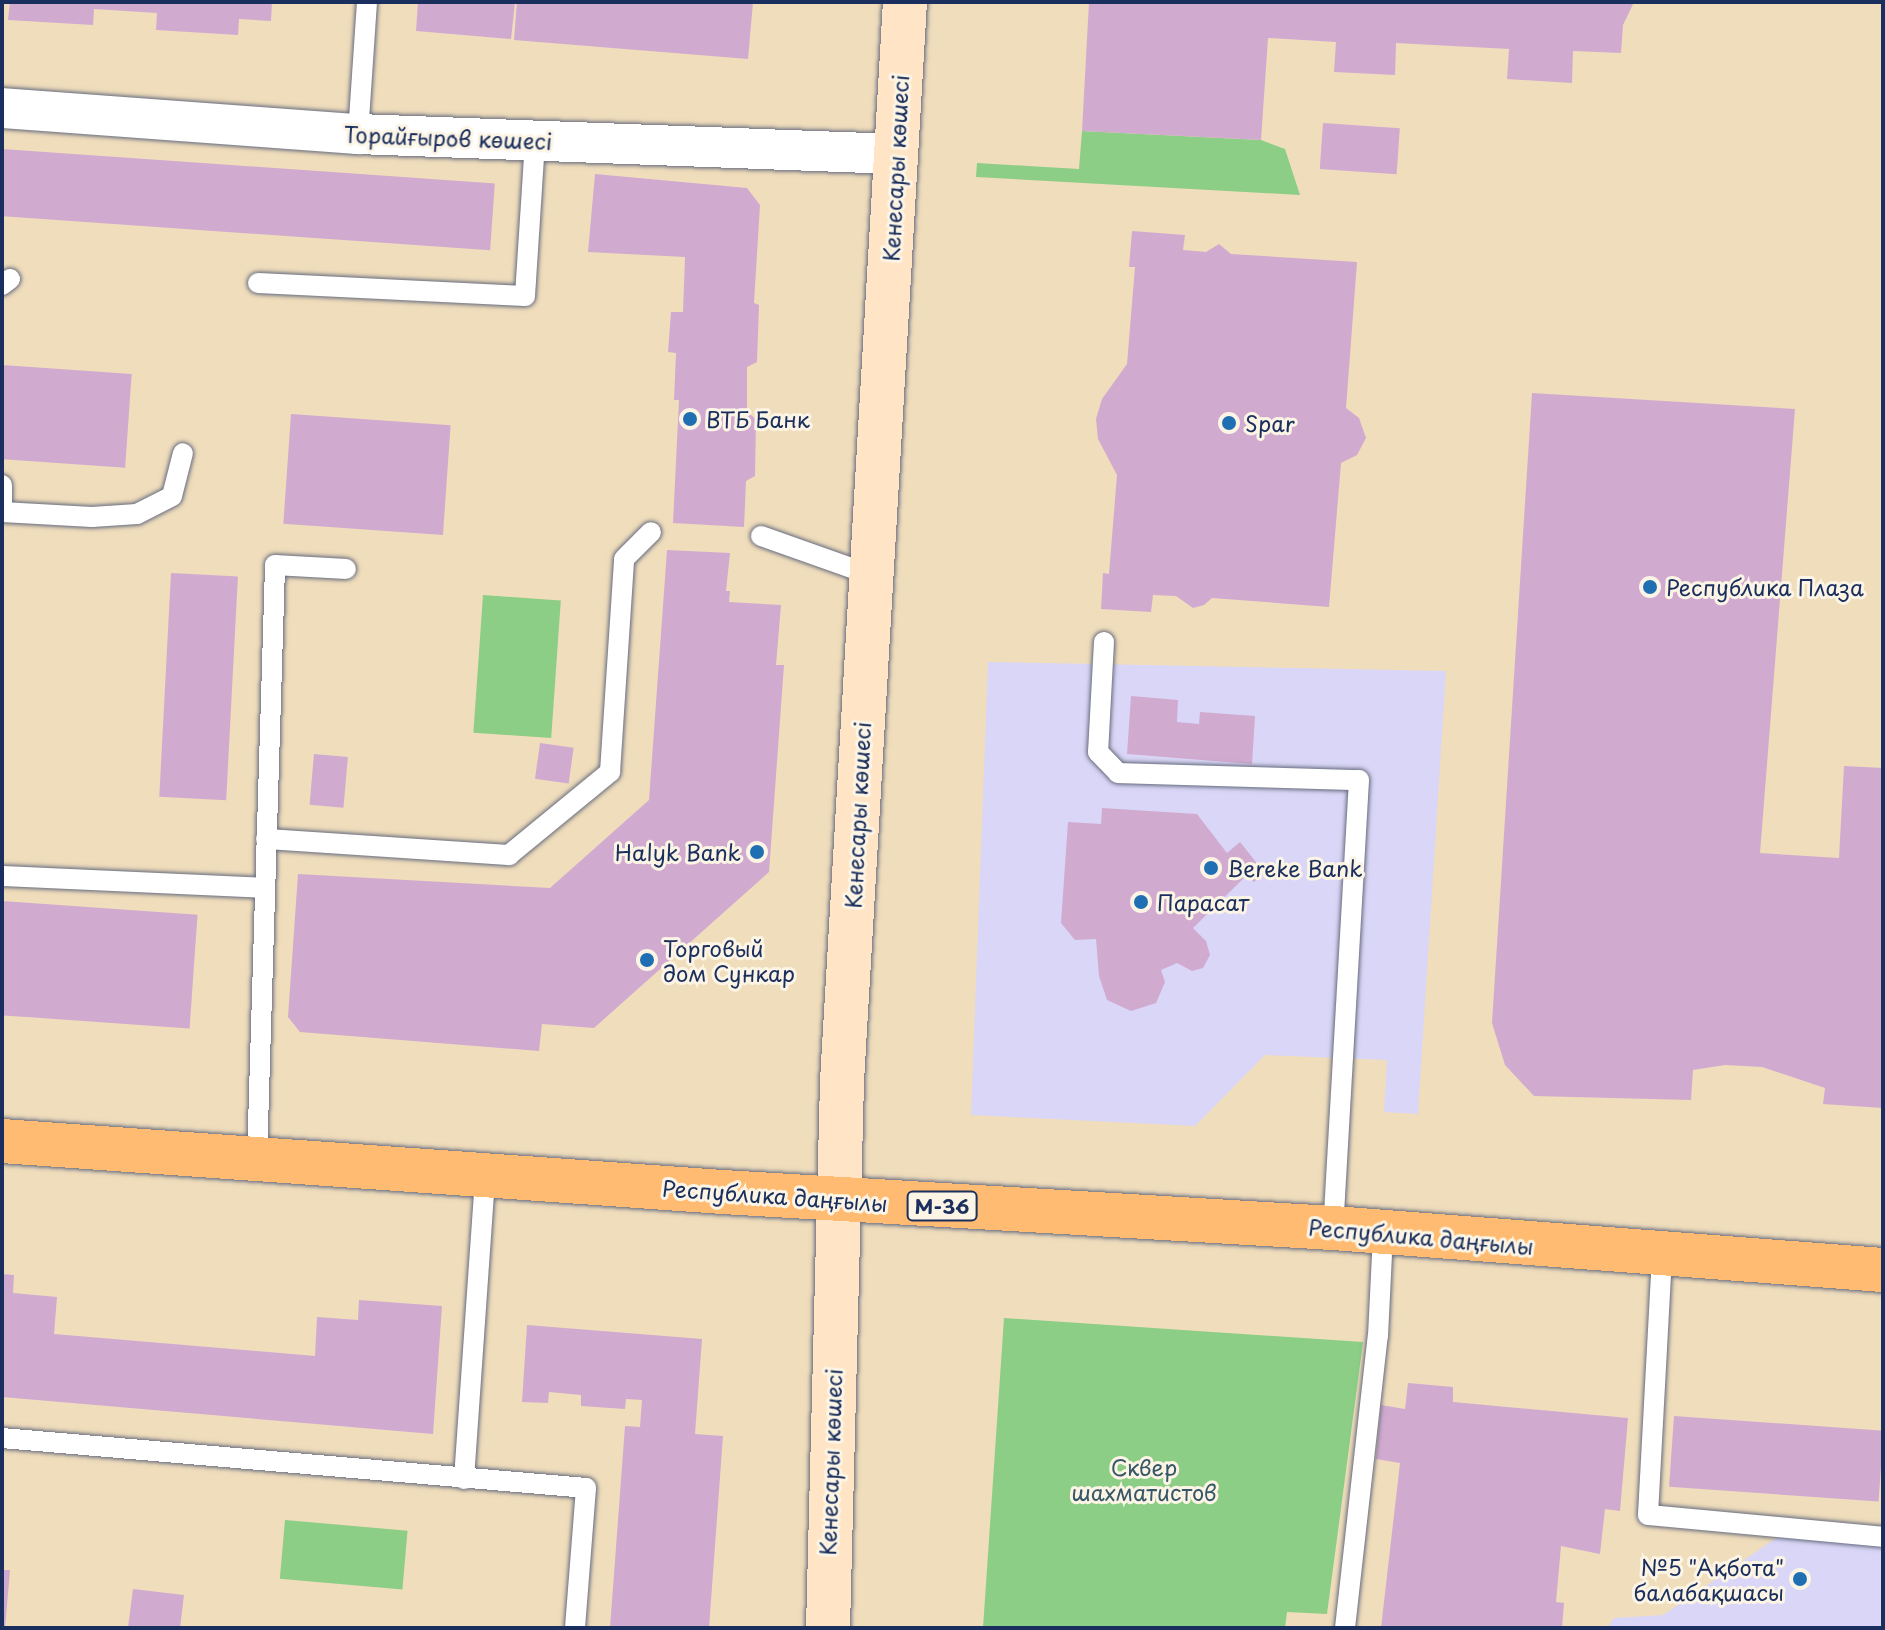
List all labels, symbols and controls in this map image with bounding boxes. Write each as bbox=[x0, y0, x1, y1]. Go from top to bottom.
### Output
street label: Кенесары көшесі bbox=[877, 74, 913, 262]
street label: Торайғыров көшесі bbox=[343, 120, 553, 154]
place label: ВТБ Банк bbox=[706, 406, 811, 432]
marker: ВТБ Банк bbox=[681, 410, 699, 428]
place label: Spar bbox=[1245, 410, 1295, 436]
marker: Spar bbox=[1220, 414, 1238, 432]
place label: Республика Плаза bbox=[1666, 574, 1867, 600]
marker: Республика Плаза bbox=[1641, 578, 1659, 596]
street label: Кенесары көшесі bbox=[839, 721, 875, 909]
place label: Halyk Bank bbox=[614, 839, 741, 865]
marker: Halyk Bank bbox=[748, 843, 766, 861]
place label: Bereke Bank bbox=[1227, 855, 1363, 881]
marker: Bereke Bank bbox=[1202, 859, 1220, 877]
place label: Парасат bbox=[1157, 889, 1249, 915]
marker: Парасат bbox=[1132, 893, 1150, 911]
place label: Торговый дом Сункар bbox=[663, 934, 796, 986]
marker: Торговый дом Сункар bbox=[638, 951, 656, 969]
street label: Республика даңғылы bbox=[660, 1174, 890, 1216]
road number: M-36 bbox=[906, 1190, 978, 1222]
street label: Республика даңғылы bbox=[1306, 1213, 1536, 1259]
street label: Кенесары көшесі bbox=[814, 1369, 846, 1555]
park label: Сквер шахматистов bbox=[1071, 1453, 1217, 1504]
place label: №5 "Ақбота" балабақшасы bbox=[1634, 1553, 1784, 1604]
marker: №5 "Ақбота" балабақшасы bbox=[1791, 1570, 1809, 1588]

